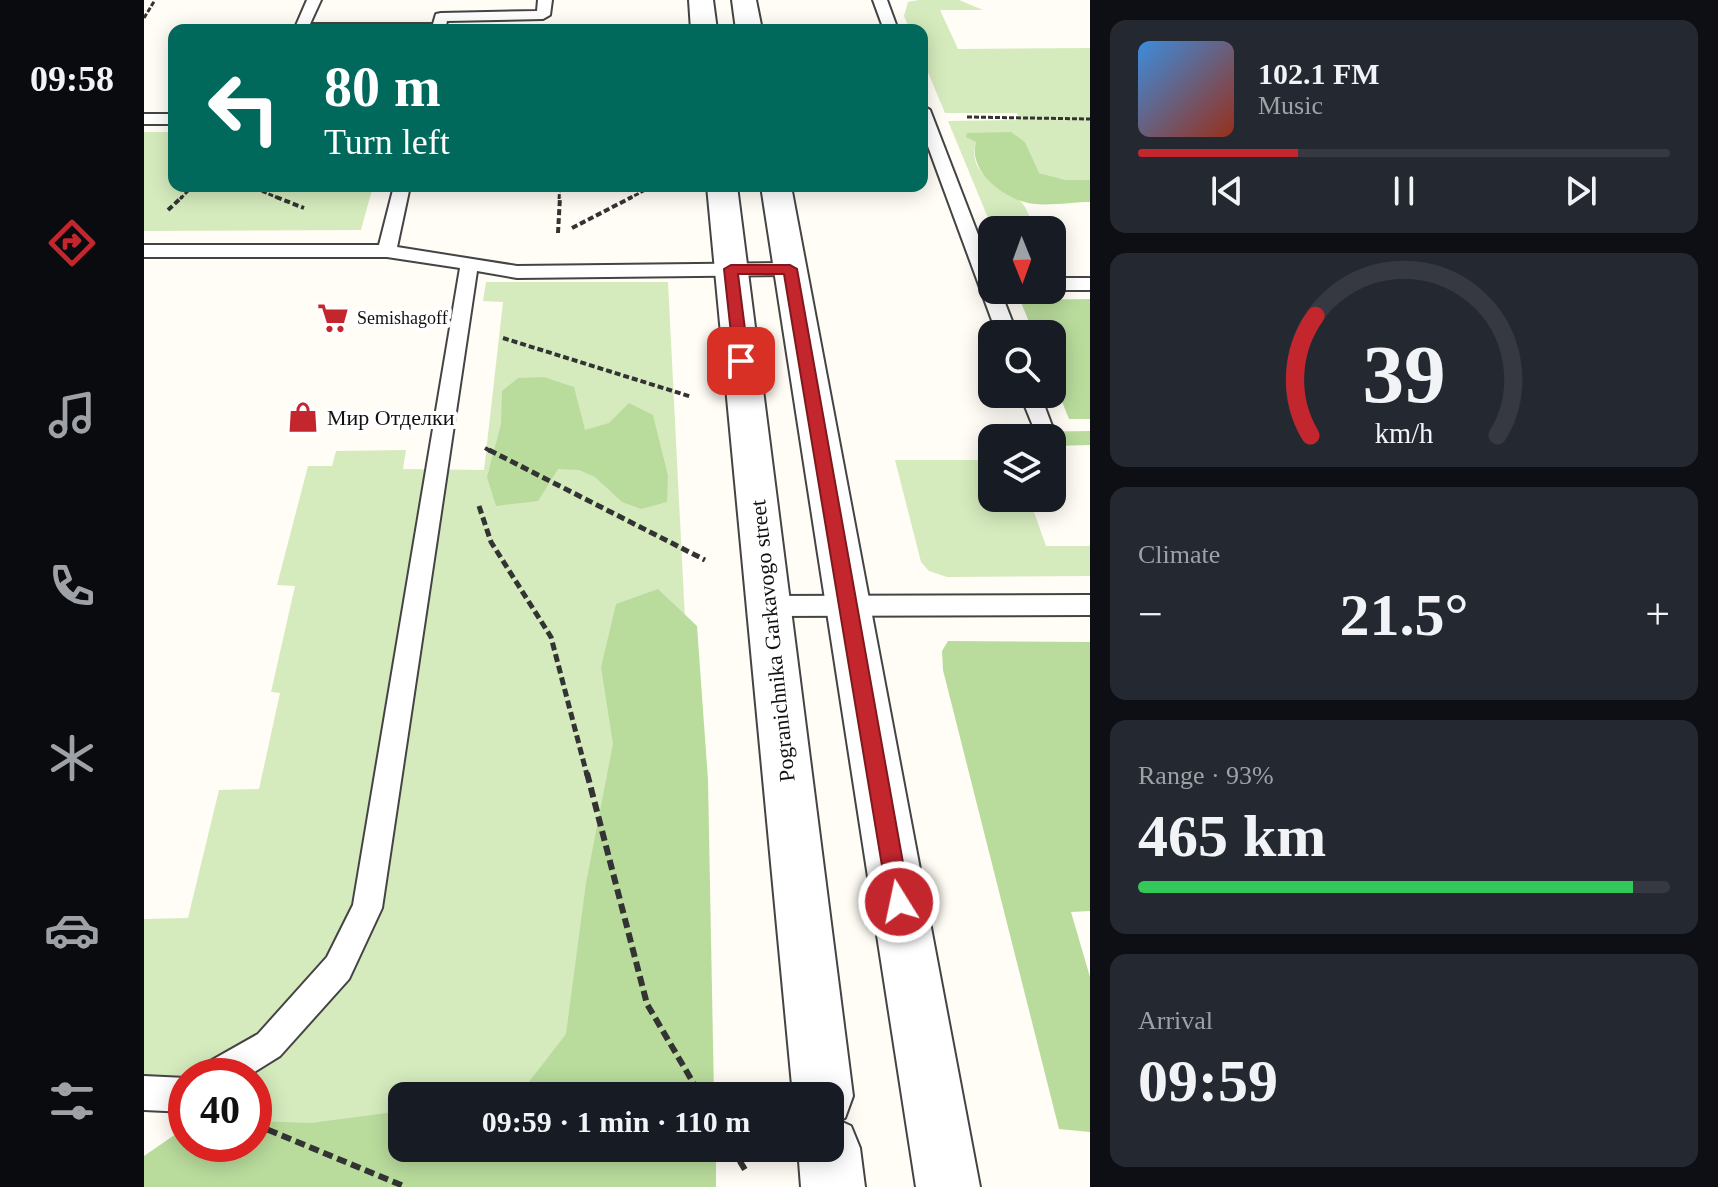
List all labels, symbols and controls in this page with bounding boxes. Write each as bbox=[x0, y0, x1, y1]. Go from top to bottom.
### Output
icon: left bbox=[192, 56, 296, 160]
text: 80 m bbox=[324, 56, 441, 118]
text: 102.1 FM bbox=[1258, 57, 1380, 90]
text: 09:58 bbox=[30, 59, 114, 99]
text: Music bbox=[1258, 91, 1323, 120]
text: Turn left bbox=[324, 122, 450, 162]
icon: previous bbox=[1205, 169, 1249, 213]
icon: pause bbox=[1382, 169, 1426, 213]
icon: next bbox=[1559, 169, 1603, 213]
icon: directions bbox=[44, 215, 100, 271]
north arrow bbox=[978, 216, 1066, 304]
map controls bbox=[978, 216, 1066, 512]
supermarket icon: Semishagoff bbox=[316, 301, 350, 335]
place label: Semishagoff bbox=[357, 308, 448, 328]
button: search bbox=[978, 320, 1066, 408]
pin bbox=[707, 327, 775, 395]
text: 39 bbox=[1362, 328, 1446, 420]
icon: arrive bbox=[719, 339, 763, 383]
icon: music bbox=[44, 387, 100, 443]
shop icon: Мир Отделки bbox=[286, 400, 320, 434]
place label: Мир Отделки bbox=[327, 405, 455, 430]
text: km/h bbox=[1375, 418, 1433, 449]
button: layers bbox=[978, 424, 1066, 512]
street label: Pogranichnika Garkavogo street bbox=[745, 499, 800, 783]
text: Climate bbox=[1138, 540, 1220, 569]
icon: phone bbox=[44, 558, 100, 614]
text: 21.5° bbox=[1340, 582, 1469, 648]
text: − bbox=[1138, 590, 1163, 639]
text: + bbox=[1645, 590, 1670, 639]
icon: climate bbox=[44, 730, 100, 786]
text: Range · 93% bbox=[1138, 761, 1274, 790]
text: 465 km bbox=[1138, 803, 1326, 869]
position arrow bbox=[857, 860, 941, 944]
icon: car bbox=[44, 902, 100, 958]
text: Arrival bbox=[1138, 1006, 1213, 1035]
text: 09:59 bbox=[1138, 1048, 1278, 1114]
speed limit sign: 40 bbox=[168, 1058, 272, 1162]
icon: filters bbox=[44, 1073, 100, 1129]
text: 09:59 · 1 min · 110 m bbox=[482, 1105, 750, 1138]

